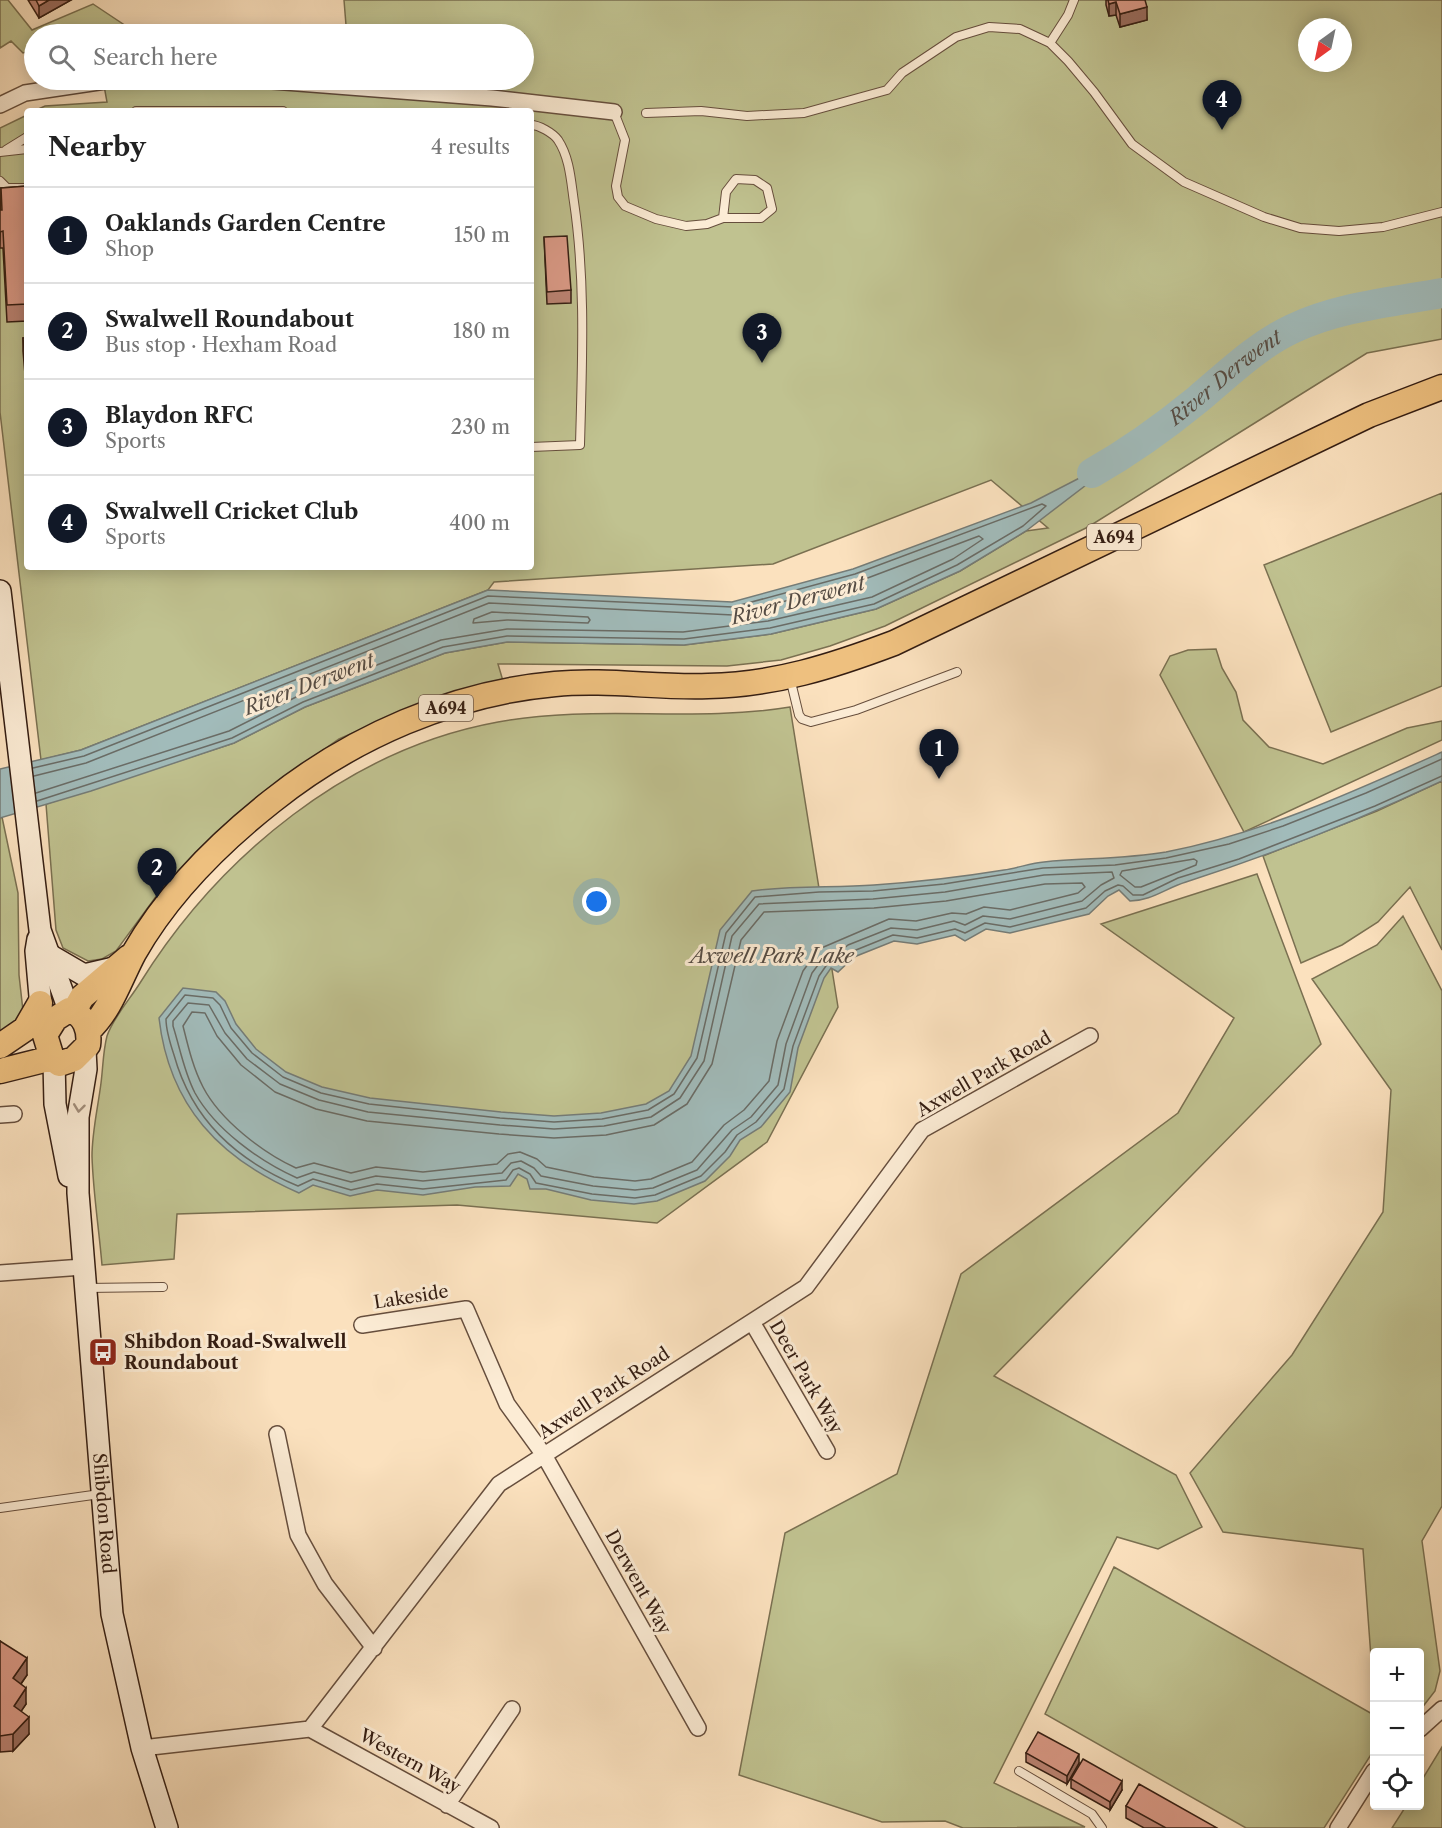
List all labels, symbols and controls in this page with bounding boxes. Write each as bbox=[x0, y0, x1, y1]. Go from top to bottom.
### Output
north arrow bbox=[1298, 18, 1352, 72]
search box bbox=[24, 24, 534, 90]
icon: search bbox=[45, 41, 78, 74]
text: Search here bbox=[93, 44, 218, 71]
pin: 4 bbox=[1202, 80, 1242, 130]
text: Nearby bbox=[48, 131, 146, 163]
text: 4 results bbox=[431, 135, 510, 159]
text: Oaklands Garden Centre bbox=[105, 210, 386, 237]
text: 1 bbox=[63, 223, 72, 247]
text: 150 m bbox=[454, 223, 510, 247]
text: Shop bbox=[105, 237, 154, 261]
text: Swalwell Roundabout bbox=[105, 306, 354, 333]
pin: 3 bbox=[742, 314, 782, 363]
text: 2 bbox=[62, 319, 73, 343]
text: 180 m bbox=[453, 319, 510, 343]
water label: River Derwent bbox=[1162, 325, 1286, 431]
text: Bus stop · Hexham Road bbox=[105, 333, 337, 357]
text: Blaydon RFC bbox=[105, 402, 253, 429]
text: 3 bbox=[62, 415, 73, 439]
text: 230 m bbox=[451, 415, 510, 439]
text: Sports bbox=[105, 429, 166, 453]
text: Swalwell Cricket Club bbox=[105, 498, 358, 525]
text: 4 bbox=[62, 511, 73, 535]
text: 400 m bbox=[449, 511, 510, 535]
road number: A694 bbox=[1087, 524, 1141, 550]
text: Sports bbox=[105, 525, 166, 549]
water label: River Derwent bbox=[726, 570, 869, 630]
water label: River Derwent bbox=[238, 648, 378, 721]
road number: A694 bbox=[419, 695, 473, 721]
pin: 1 bbox=[920, 730, 958, 779]
pin: 2 bbox=[138, 848, 176, 898]
your location bbox=[582, 887, 611, 916]
water label: Axwell Park Lake bbox=[687, 944, 855, 968]
street label: Axwell Park Road bbox=[912, 1026, 1055, 1122]
one-way arrow bbox=[73, 1103, 86, 1113]
street label: Lakeside bbox=[372, 1280, 450, 1314]
street label: Deer Park Way bbox=[765, 1317, 848, 1438]
place label: Shibdon Road-Swalwell Roundabout bbox=[124, 1331, 347, 1374]
bus stop icon: Shibdon Road-Swalwell Roundabout bbox=[87, 1336, 119, 1368]
street label: Axwell Park Road bbox=[533, 1342, 674, 1444]
street label: Shibdon Road bbox=[88, 1452, 120, 1575]
street label: Derwent Way bbox=[600, 1526, 676, 1639]
map controls bbox=[1370, 1648, 1424, 1810]
button: + bbox=[1370, 1648, 1424, 1702]
button: − bbox=[1370, 1702, 1424, 1756]
street label: Western Way bbox=[355, 1724, 465, 1798]
button: locate bbox=[1370, 1756, 1424, 1810]

